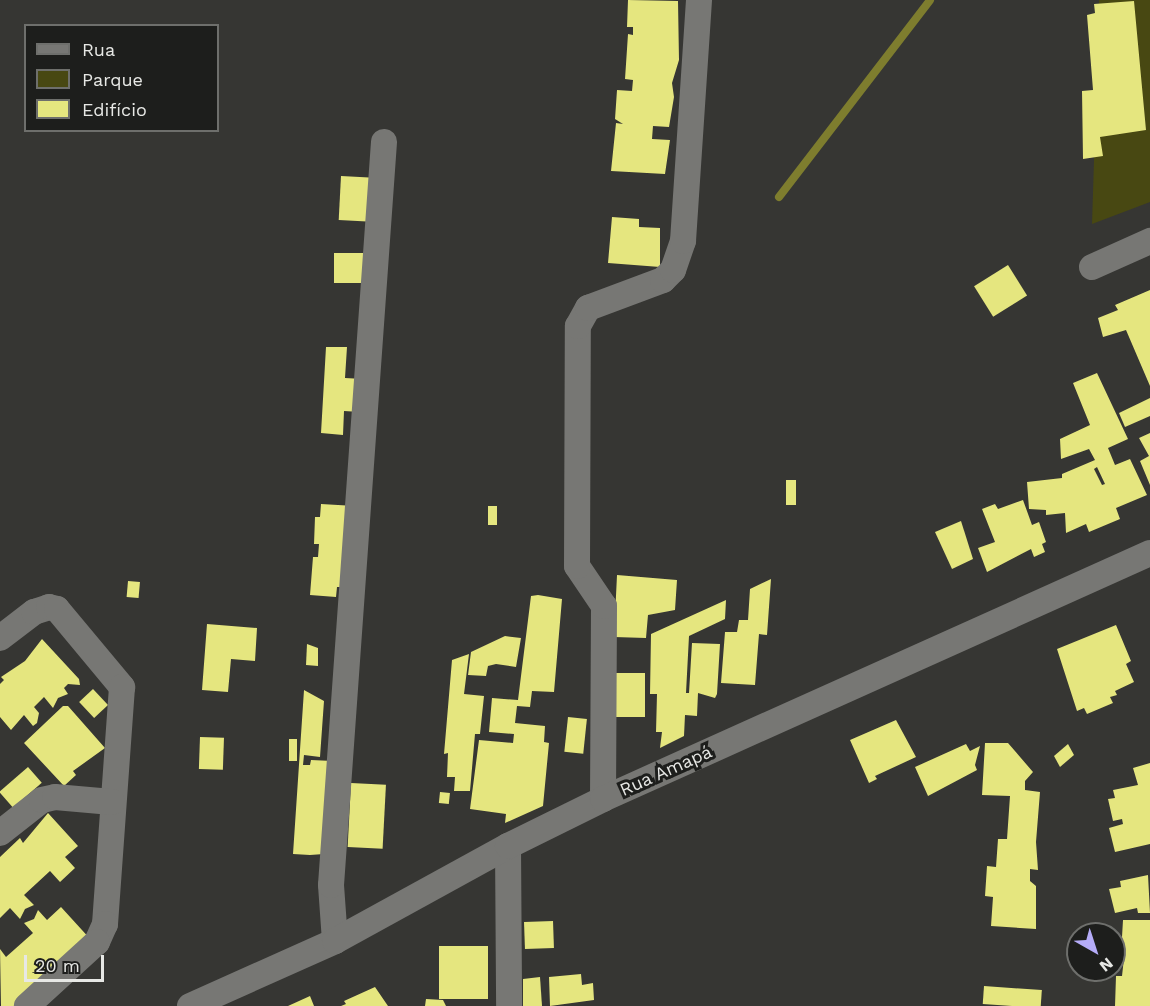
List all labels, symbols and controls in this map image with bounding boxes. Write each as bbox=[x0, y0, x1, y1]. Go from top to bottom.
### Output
legend bbox=[24, 24, 219, 132]
text: Rua bbox=[82, 39, 115, 60]
text: Parque bbox=[82, 69, 143, 90]
text: Edifício bbox=[82, 99, 147, 120]
street label: Rua Amapá bbox=[616, 741, 716, 801]
north arrow bbox=[1066, 922, 1126, 982]
scale bar bbox=[27, 943, 106, 981]
text: N bbox=[1096, 954, 1117, 976]
text: 20 m bbox=[35, 955, 80, 976]

